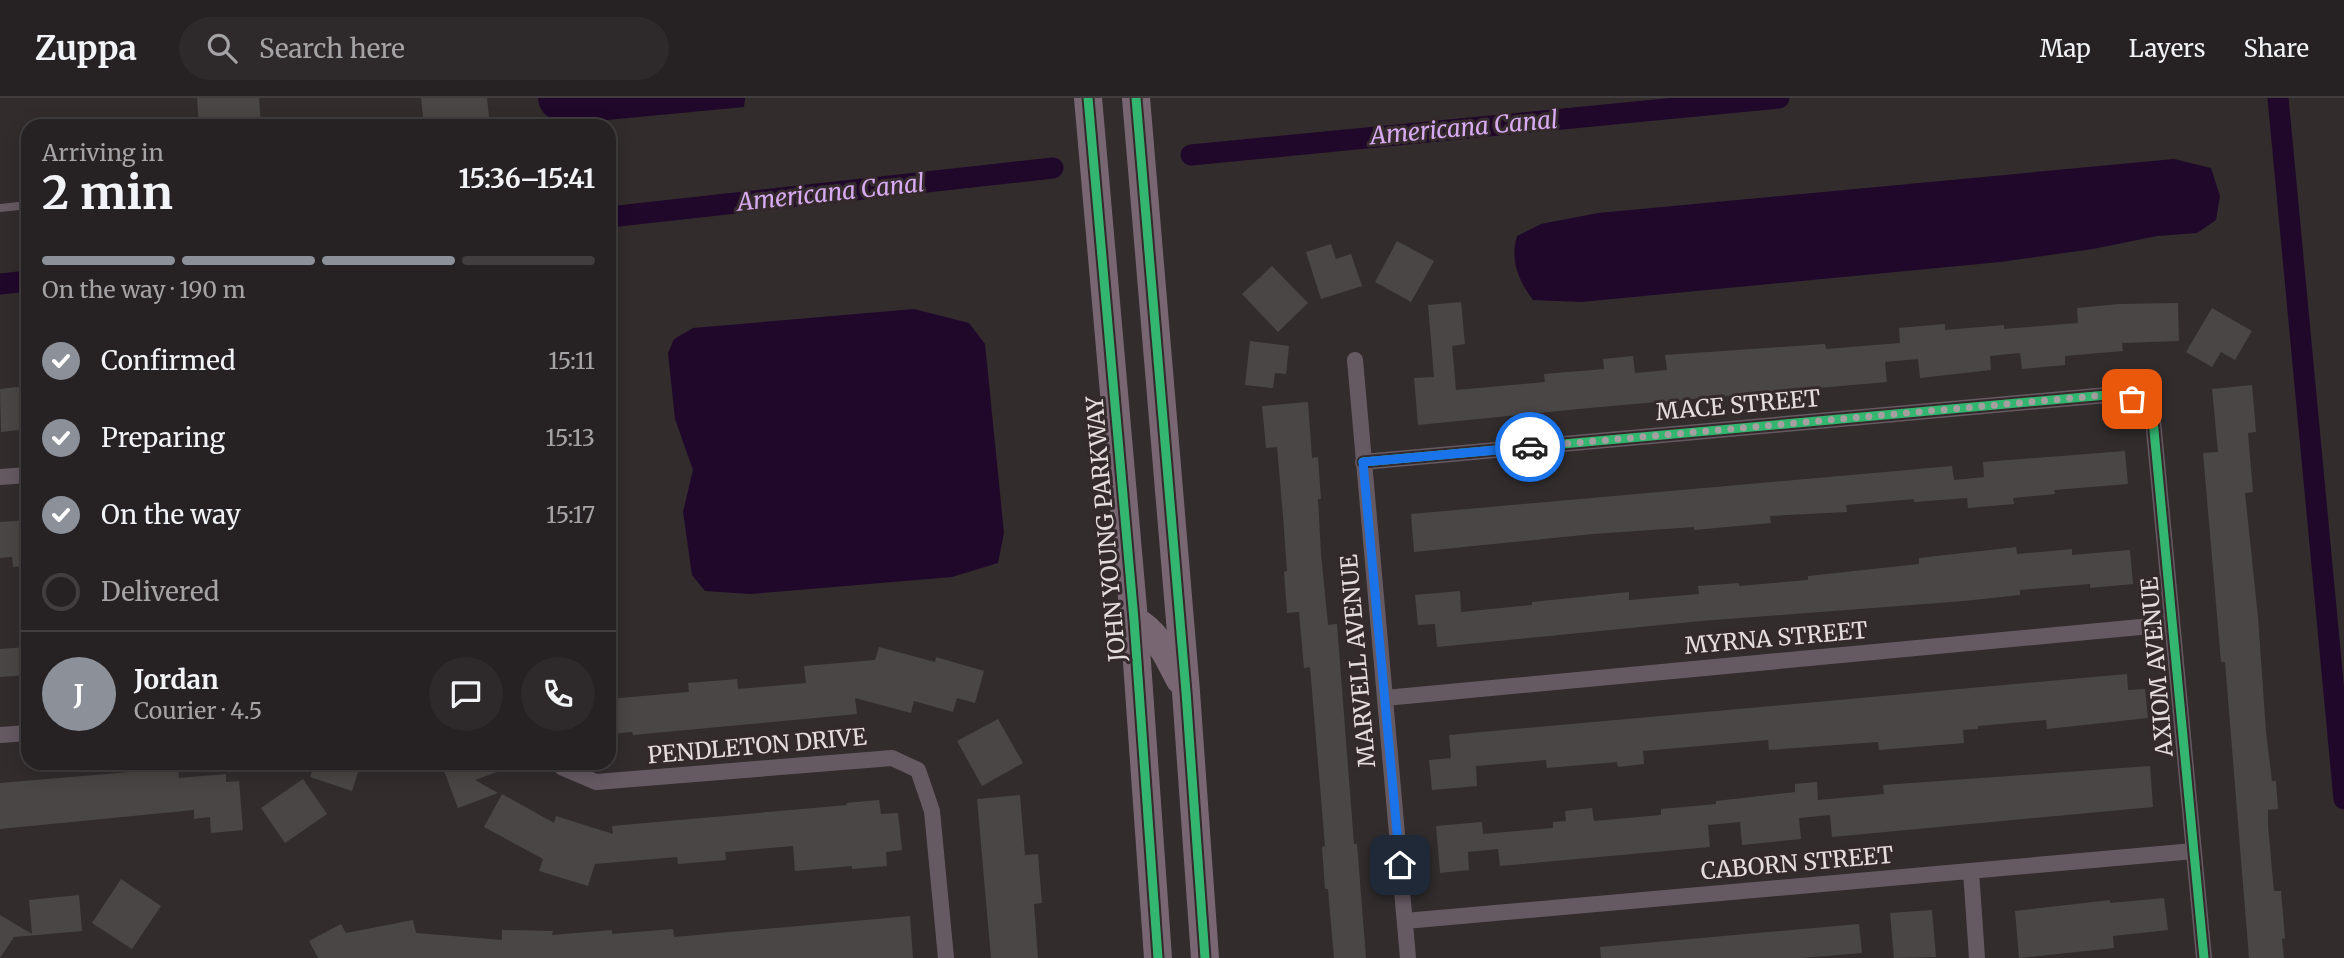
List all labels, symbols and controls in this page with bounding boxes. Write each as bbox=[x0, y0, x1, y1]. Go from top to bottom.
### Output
search box bbox=[179, 17, 669, 80]
text: Zuppa bbox=[35, 28, 137, 69]
icon: search bbox=[203, 29, 241, 67]
text: Search here bbox=[259, 32, 405, 65]
text: Map bbox=[2040, 33, 2091, 64]
text: Layers bbox=[2129, 33, 2205, 64]
text: Share bbox=[2243, 33, 2309, 64]
water label: Americana Canal bbox=[1367, 104, 1559, 151]
text: Arriving in bbox=[42, 138, 164, 167]
text: 15:36–15:41 bbox=[458, 162, 595, 195]
text: 2 min bbox=[42, 164, 173, 222]
water label: Americana Canal bbox=[734, 167, 926, 218]
text: On the way · 190 m bbox=[42, 275, 246, 304]
icon: check bbox=[42, 342, 80, 380]
text: Confirmed bbox=[101, 344, 236, 377]
text: 15:11 bbox=[548, 346, 595, 375]
pin bbox=[2102, 369, 2162, 429]
icon: bag bbox=[2113, 380, 2151, 418]
street label: MACE STREET bbox=[1655, 383, 1821, 426]
street label: JOHN YOUNG PARKWAY bbox=[1079, 394, 1132, 664]
courier bbox=[1495, 412, 1565, 482]
icon: check bbox=[42, 419, 80, 457]
text: Preparing bbox=[101, 421, 225, 454]
text: 15:13 bbox=[545, 423, 595, 452]
icon: car bbox=[1511, 428, 1549, 466]
icon: check bbox=[42, 496, 80, 534]
text: On the way bbox=[101, 498, 241, 531]
text: 15:17 bbox=[546, 500, 595, 529]
street label: MARVELL AVENUE bbox=[1334, 553, 1381, 769]
text: Delivered bbox=[101, 575, 220, 608]
street label: AXIOM AVENUE bbox=[2134, 576, 2179, 759]
street label: MYRNA STREET bbox=[1683, 615, 1869, 660]
button: chat bbox=[429, 657, 503, 731]
button: phone bbox=[521, 657, 595, 731]
text: Jordan bbox=[134, 663, 219, 696]
text: J bbox=[74, 678, 84, 711]
text: Courier · 4.5 bbox=[134, 696, 262, 725]
street label: PENDLETON DRIVE bbox=[646, 721, 868, 770]
pin bbox=[1370, 835, 1430, 895]
street label: CABORN STREET bbox=[1699, 840, 1894, 885]
icon: home bbox=[1381, 846, 1419, 884]

